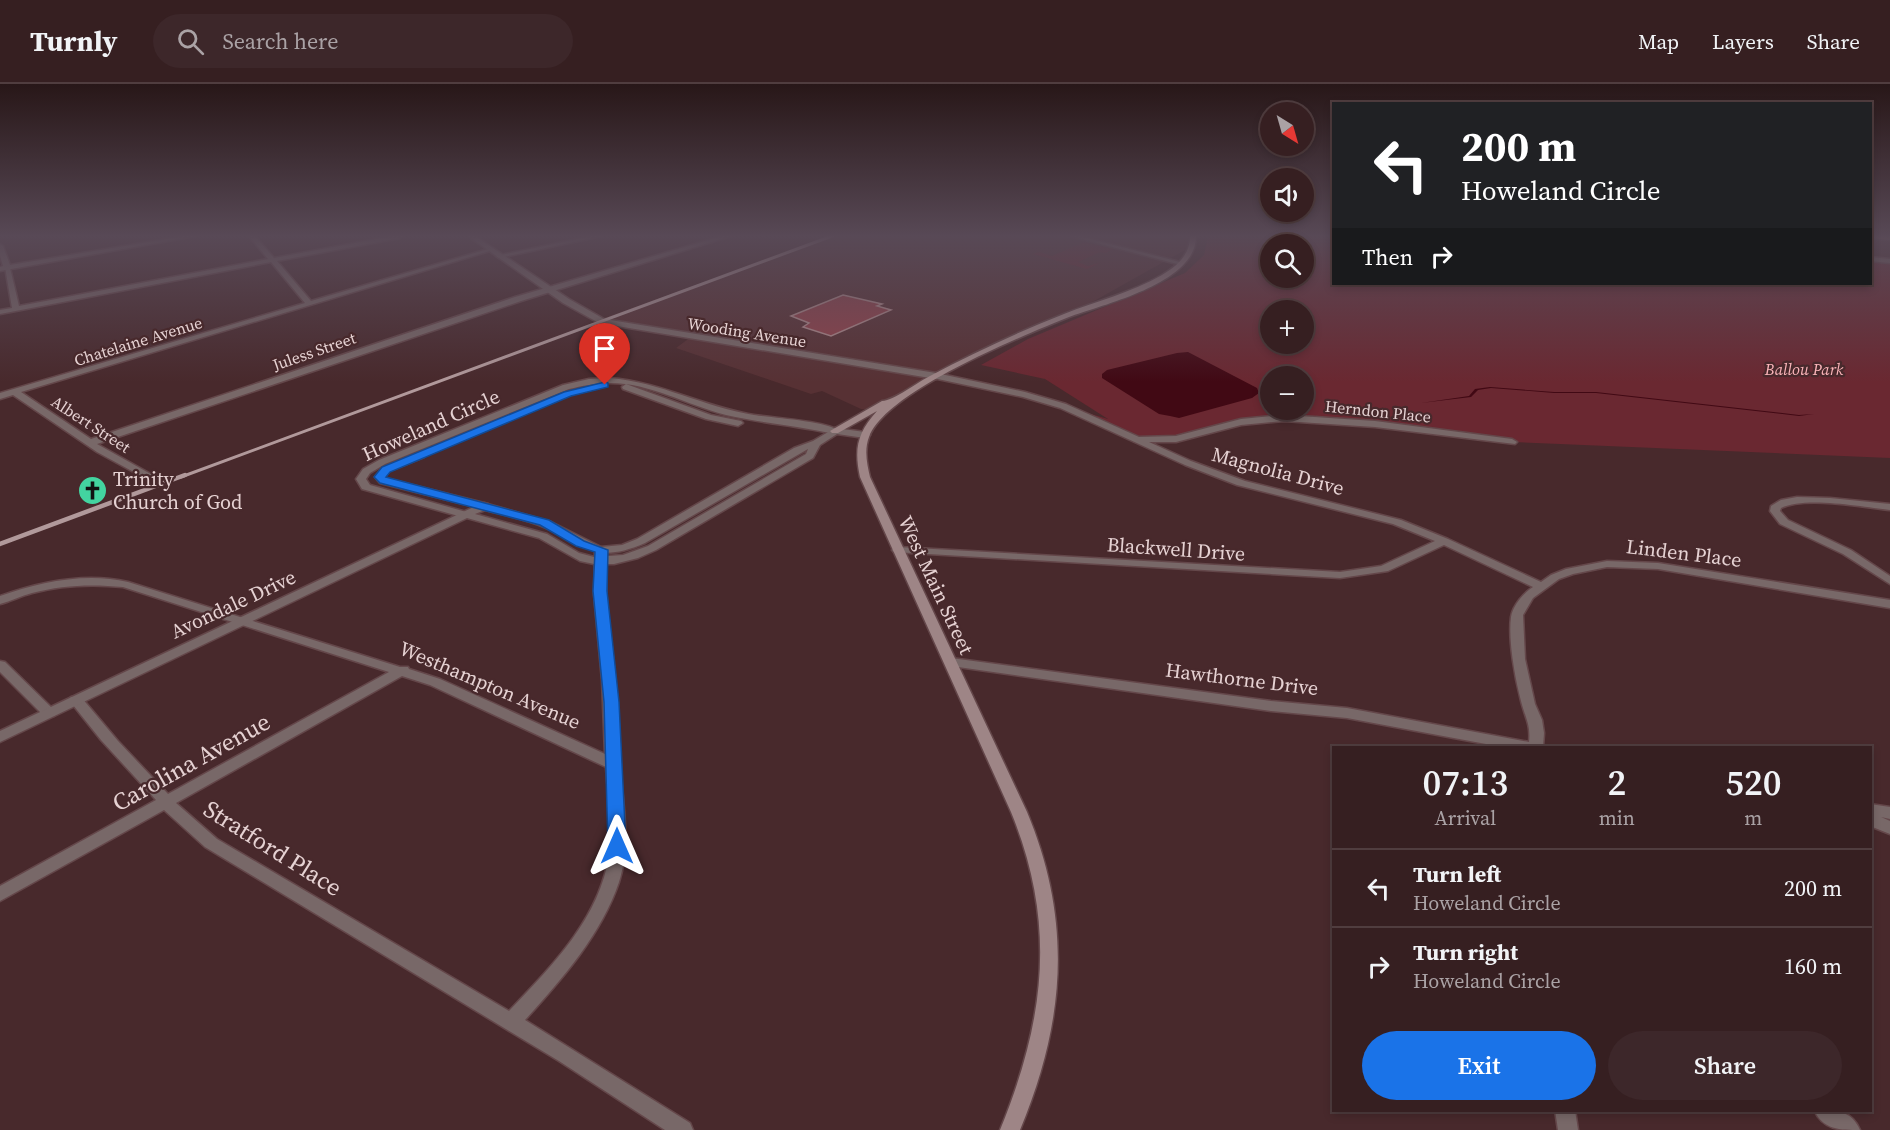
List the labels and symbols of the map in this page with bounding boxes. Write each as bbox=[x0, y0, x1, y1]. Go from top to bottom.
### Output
north arrow bbox=[1260, 102, 1314, 156]
street label: Chatelaine Avenue bbox=[71, 311, 205, 371]
street label: Wooding Avenue bbox=[686, 312, 808, 352]
pin bbox=[579, 323, 630, 385]
street label: Juless Street bbox=[268, 326, 359, 376]
park label: Ballou Park bbox=[1764, 358, 1844, 380]
street label: Howeland Circle bbox=[358, 382, 504, 468]
street label: Albert Street bbox=[47, 390, 135, 458]
street label: Herndon Place bbox=[1324, 395, 1432, 427]
street label: Magnolia Drive bbox=[1209, 440, 1347, 502]
place label: Trinity Church of God bbox=[113, 465, 243, 516]
church icon: Trinity Church of God bbox=[76, 475, 108, 507]
street label: West Main Street bbox=[892, 511, 981, 659]
street label: Blackwell Drive bbox=[1106, 530, 1246, 568]
street label: Linden Place bbox=[1625, 532, 1743, 574]
street label: Avondale Drive bbox=[166, 563, 300, 645]
street label: Westhampton Avenue bbox=[395, 634, 585, 736]
street label: Hawthorne Drive bbox=[1164, 656, 1320, 702]
street label: Carolina Avenue bbox=[106, 705, 276, 819]
street label: Stratford Place bbox=[198, 792, 348, 904]
position arrow bbox=[585, 814, 649, 878]

